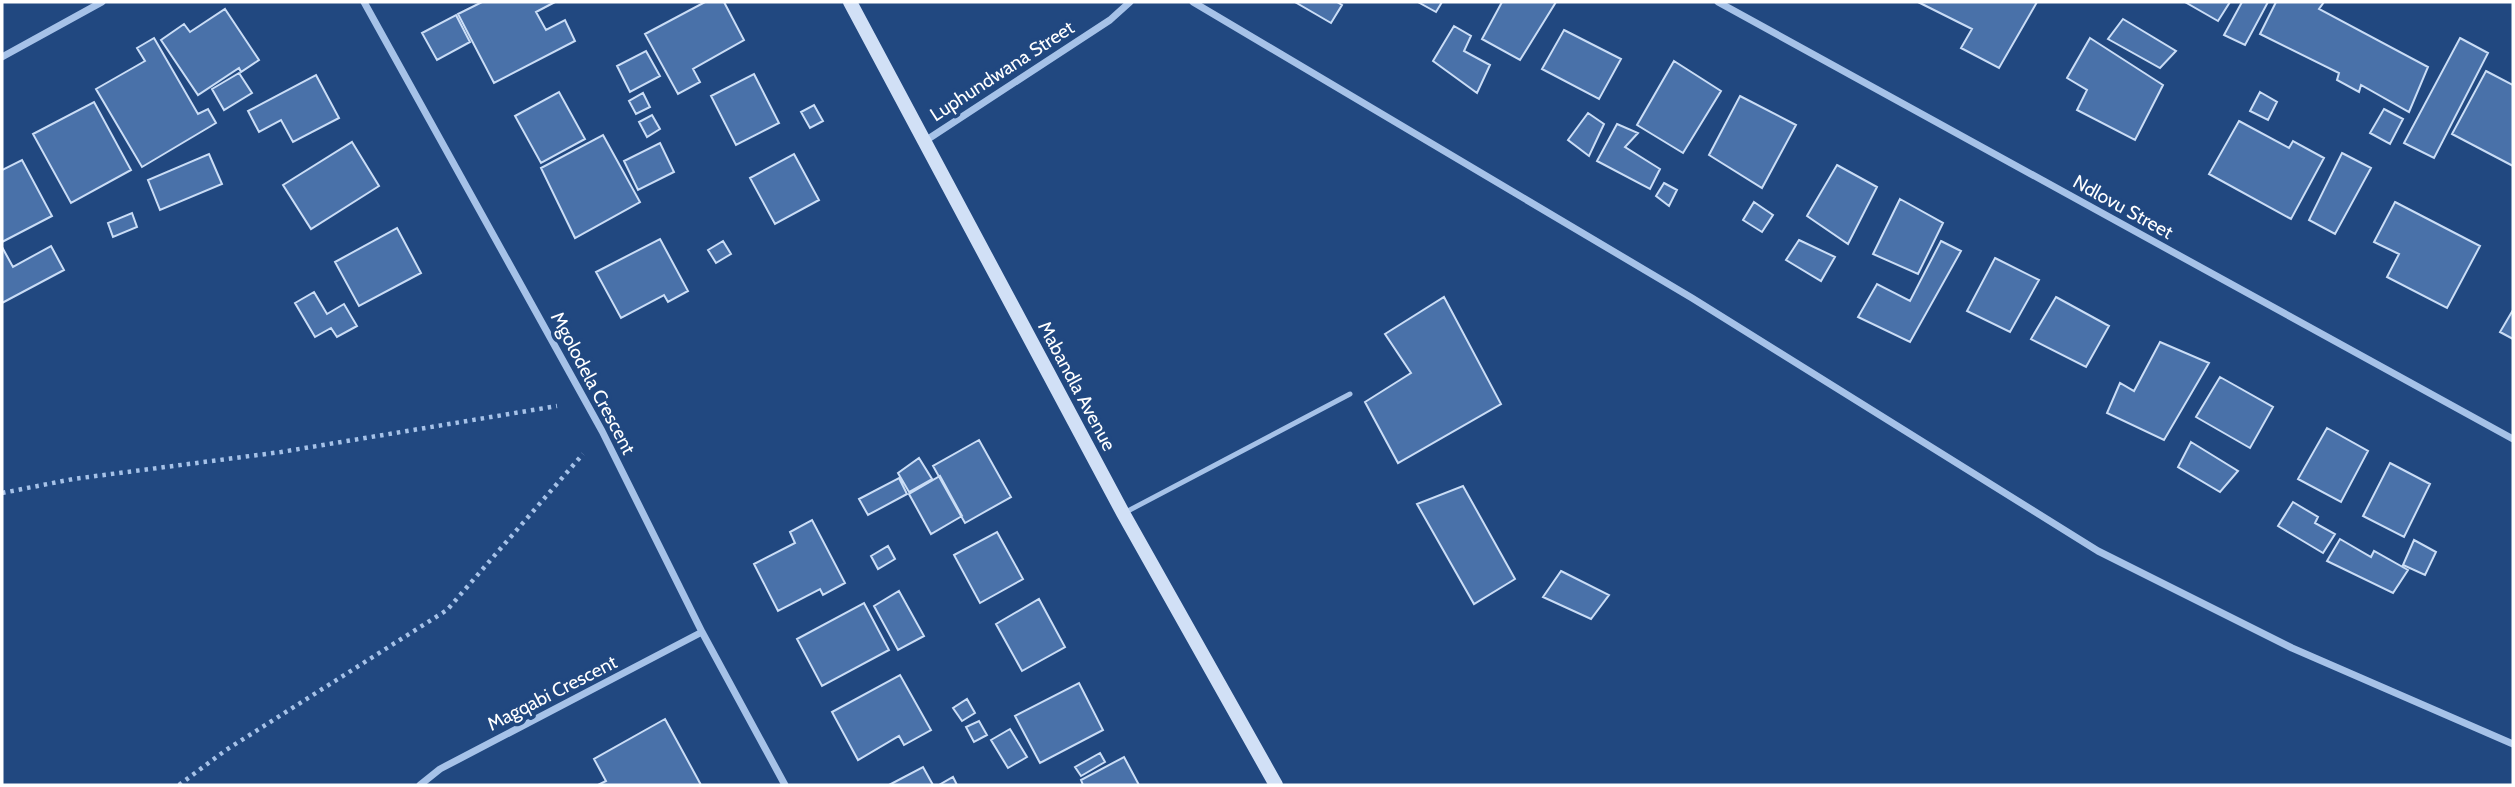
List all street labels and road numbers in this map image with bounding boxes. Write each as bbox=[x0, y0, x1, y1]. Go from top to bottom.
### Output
street label: Luphundwana Street bbox=[926, 16, 1079, 126]
street label: Ndlovu Street bbox=[2069, 170, 2178, 244]
street label: Mgolodela Crescent bbox=[546, 308, 641, 459]
street label: Mabandla Avenue bbox=[1033, 317, 1121, 455]
street label: Magqabi Crescent bbox=[483, 650, 621, 736]

